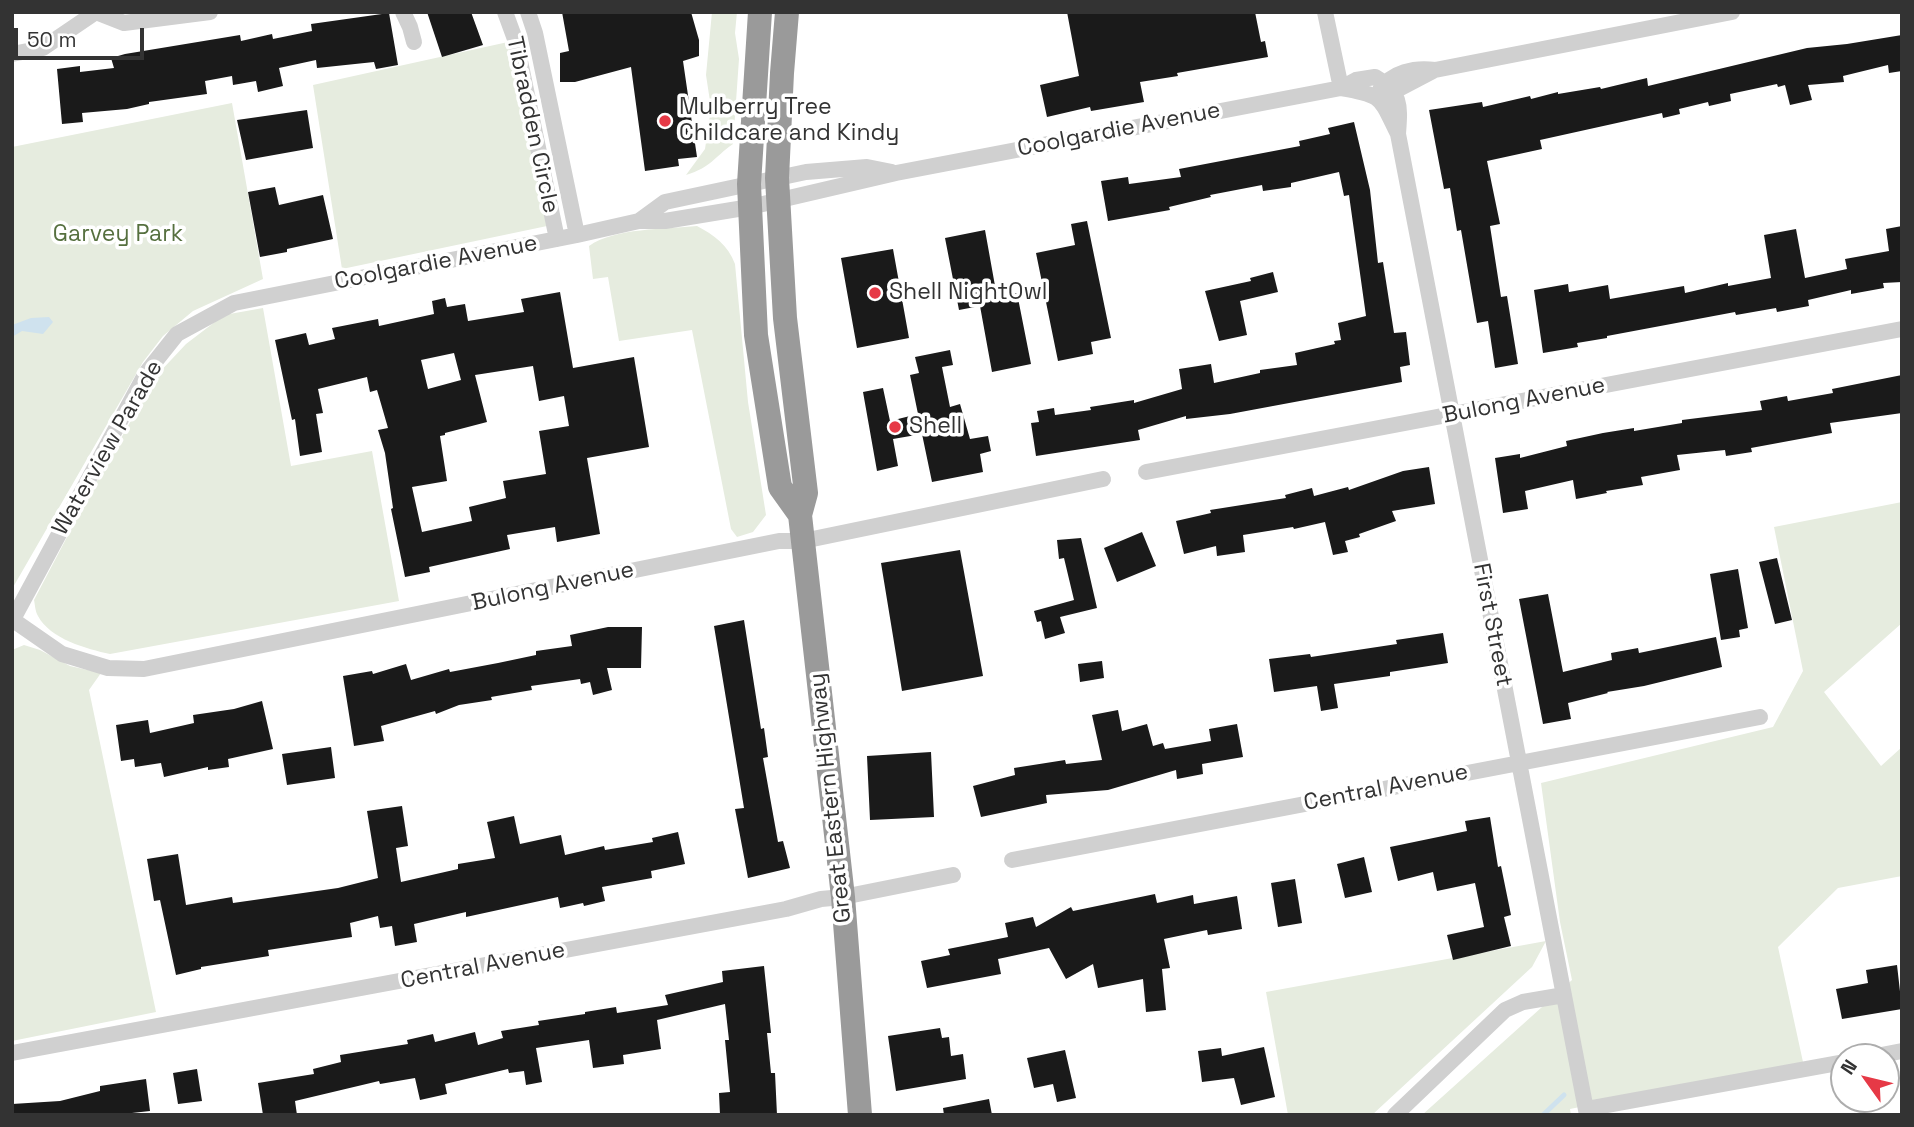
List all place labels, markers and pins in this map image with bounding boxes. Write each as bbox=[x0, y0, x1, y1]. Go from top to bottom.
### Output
place label: Mulberry Tree Childcare and Kindy bbox=[679, 94, 899, 148]
marker: Mulberry Tree Childcare and Kindy bbox=[657, 113, 673, 129]
place label: Shell NightOwl bbox=[889, 279, 1047, 307]
marker: Shell NightOwl bbox=[867, 285, 883, 301]
place label: Shell bbox=[909, 413, 962, 441]
marker: Shell bbox=[887, 419, 903, 435]

